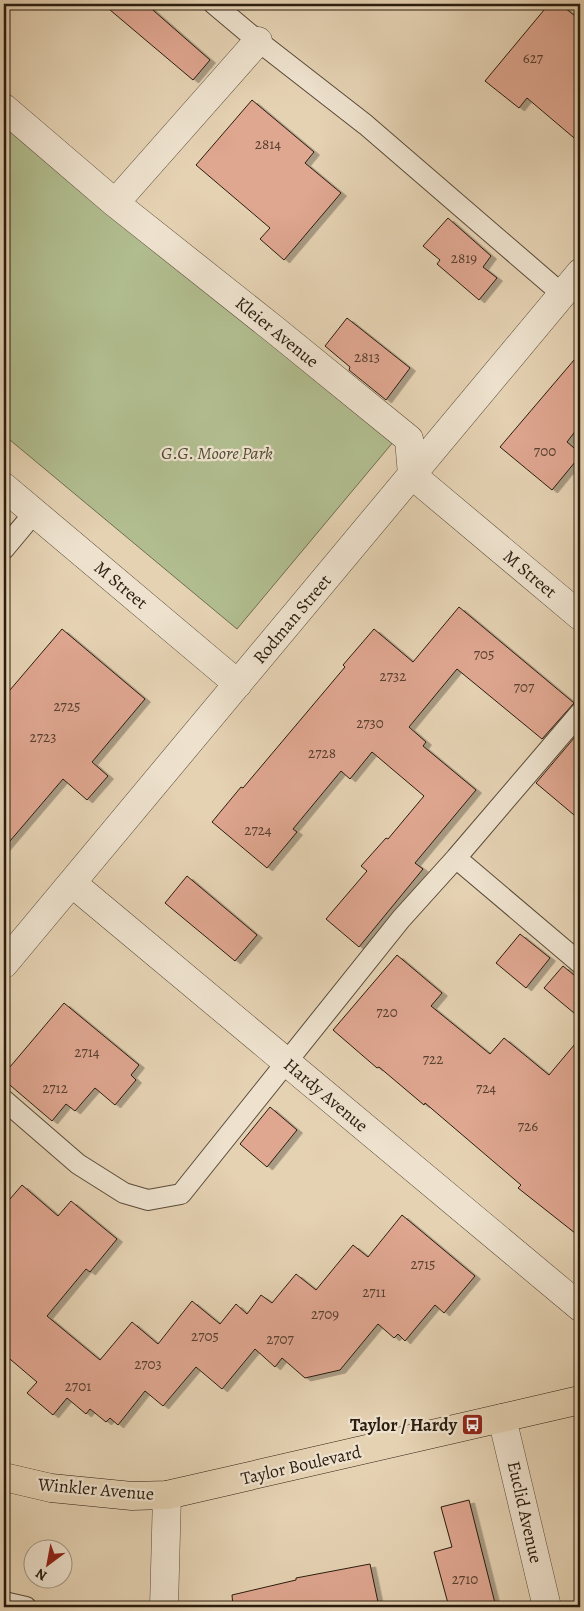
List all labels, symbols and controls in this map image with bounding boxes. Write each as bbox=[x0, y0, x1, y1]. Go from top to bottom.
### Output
house number: 627 bbox=[523, 48, 544, 68]
house number: 2814 bbox=[255, 134, 281, 154]
house number: 2819 bbox=[451, 248, 477, 268]
street label: Kleier Avenue bbox=[230, 291, 324, 373]
house number: 2813 bbox=[354, 347, 380, 367]
park label: G.G. Moore Park bbox=[161, 441, 273, 465]
house number: 700 bbox=[534, 441, 556, 461]
street label: M Street bbox=[498, 545, 562, 603]
street label: M Street bbox=[89, 556, 153, 614]
street label: Rodman Street bbox=[247, 569, 337, 669]
house number: 705 bbox=[474, 644, 494, 664]
house number: 2732 bbox=[380, 666, 406, 686]
house number: 707 bbox=[514, 677, 535, 697]
house number: 2725 bbox=[53, 696, 81, 716]
house number: 2730 bbox=[356, 713, 384, 733]
house number: 2723 bbox=[30, 727, 56, 747]
house number: 2728 bbox=[308, 743, 336, 763]
house number: 2724 bbox=[244, 820, 272, 840]
house number: 720 bbox=[376, 1002, 398, 1022]
house number: 2714 bbox=[74, 1042, 100, 1062]
house number: 722 bbox=[423, 1049, 443, 1069]
street label: Hardy Avenue bbox=[279, 1053, 373, 1137]
house number: 2712 bbox=[42, 1078, 68, 1098]
house number: 724 bbox=[476, 1078, 496, 1098]
house number: 726 bbox=[518, 1116, 538, 1136]
house number: 2715 bbox=[410, 1254, 436, 1274]
house number: 2711 bbox=[362, 1282, 386, 1302]
house number: 2709 bbox=[311, 1304, 339, 1324]
house number: 2705 bbox=[191, 1326, 219, 1346]
house number: 2707 bbox=[266, 1329, 295, 1349]
house number: 2703 bbox=[134, 1354, 162, 1374]
house number: 2701 bbox=[65, 1376, 91, 1396]
place label: Taylor / Hardy bbox=[350, 1413, 458, 1437]
bus stop icon: Taylor / Hardy bbox=[461, 1413, 485, 1437]
street label: Taylor Boulevard bbox=[238, 1439, 364, 1491]
street label: Euclid Avenue bbox=[502, 1459, 548, 1565]
street label: Winkler Avenue bbox=[36, 1472, 155, 1506]
north arrow bbox=[22, 1538, 72, 1588]
text: N bbox=[32, 1564, 51, 1585]
house number: 2710 bbox=[452, 1569, 478, 1589]

